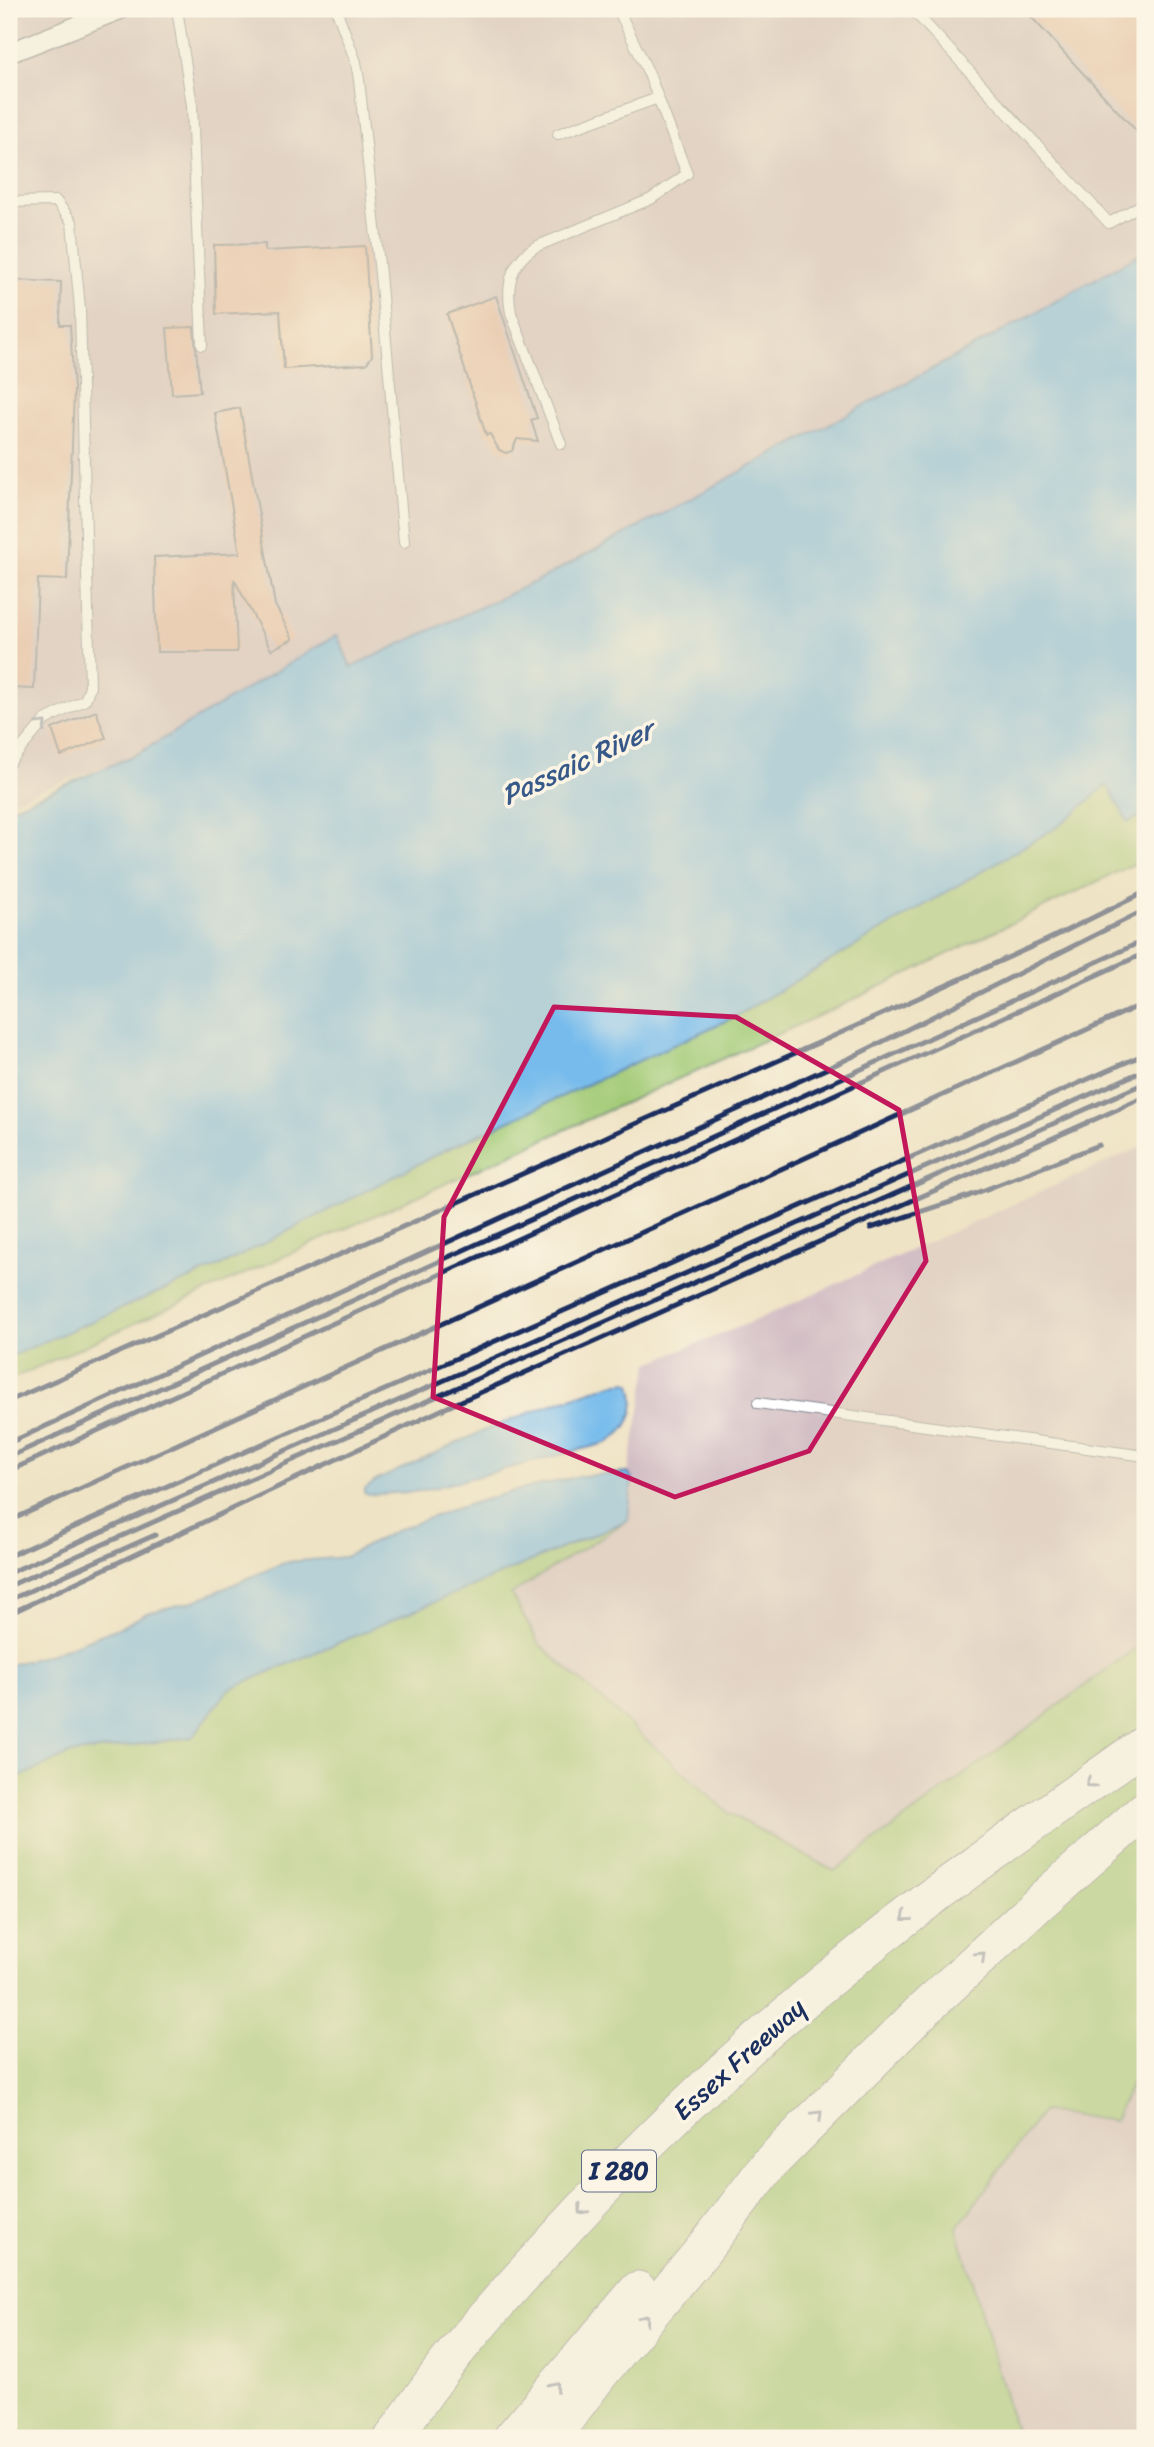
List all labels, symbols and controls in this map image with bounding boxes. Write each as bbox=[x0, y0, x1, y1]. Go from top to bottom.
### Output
water label: Passaic River bbox=[493, 703, 667, 819]
one-way arrow bbox=[34, 721, 47, 734]
one-way arrow bbox=[1085, 1775, 1098, 1787]
one-way arrow bbox=[901, 1909, 914, 1922]
one-way arrow bbox=[973, 1952, 986, 1965]
street label: Essex Freeway bbox=[662, 1986, 817, 2132]
one-way arrow bbox=[810, 2110, 823, 2123]
road number: I 280 bbox=[582, 2150, 656, 2192]
one-way arrow bbox=[577, 2202, 590, 2215]
one-way arrow bbox=[636, 2314, 649, 2326]
one-way arrow bbox=[547, 2381, 559, 2394]

